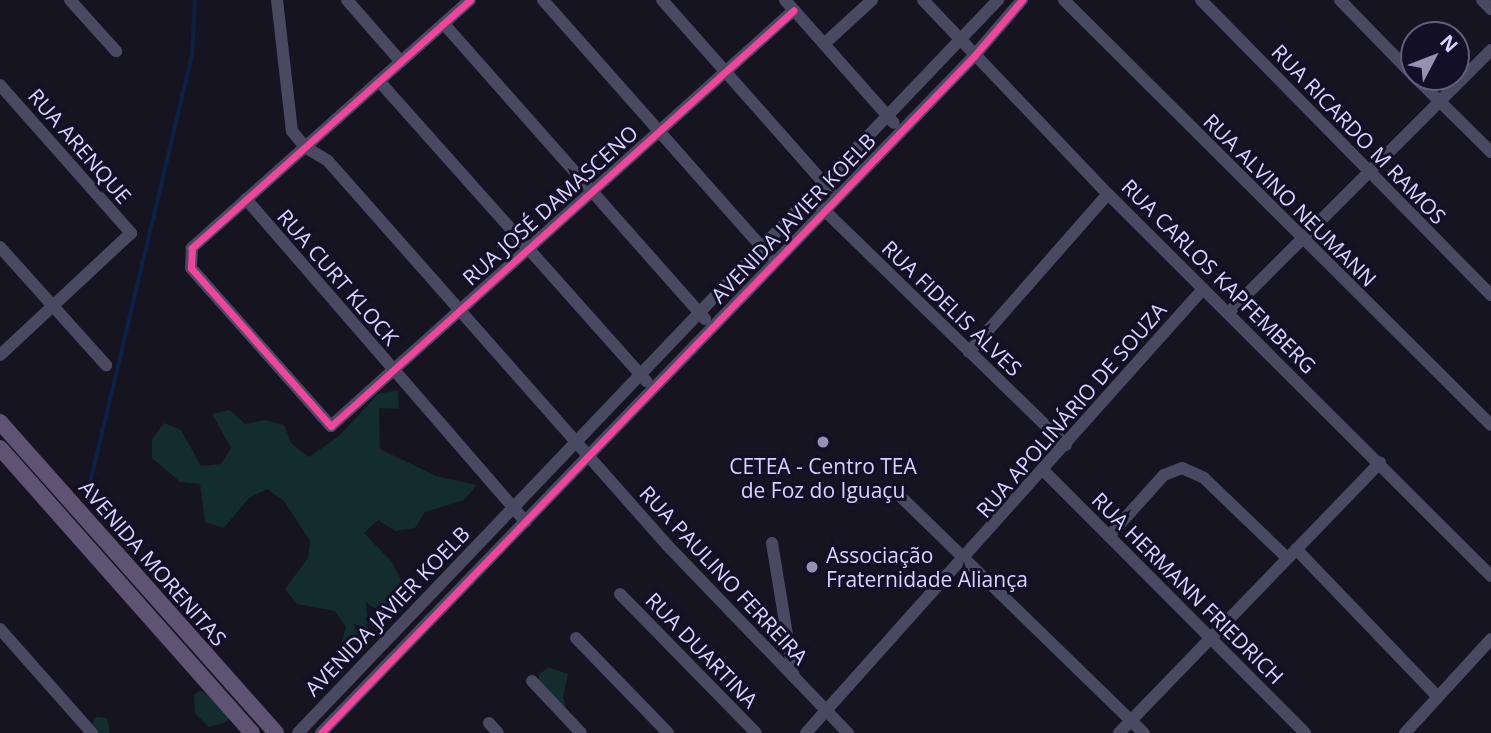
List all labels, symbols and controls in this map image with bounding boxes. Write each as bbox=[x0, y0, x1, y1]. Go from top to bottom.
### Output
north arrow bbox=[1400, 21, 1470, 91]
text: N bbox=[1434, 29, 1464, 58]
street label: RUA RICARDO M RAMOS bbox=[1267, 39, 1451, 229]
street label: RUA ARENQUE bbox=[23, 83, 137, 209]
street label: RUA ALVINO NEUMANN bbox=[1198, 108, 1382, 292]
street label: RUA JOSÉ DAMASCENO bbox=[457, 120, 643, 290]
street label: AVENIDA JAVIER KOELB bbox=[705, 128, 881, 308]
street label: RUA CARLOS KAPFEMBERG bbox=[1117, 174, 1321, 378]
street label: RUA CURT KLOCK bbox=[272, 204, 404, 350]
street label: RUA FIDELIS ALVES bbox=[877, 235, 1027, 381]
street label: RUA APOLINÁRIO DE SOUZA bbox=[971, 297, 1171, 523]
marker: CETEA - Centro TEA de Foz do Iguaçu bbox=[815, 434, 831, 450]
place label: CETEA - Centro TEA de Foz do Iguaçu bbox=[729, 453, 917, 503]
street label: AVENIDA MORENITAS bbox=[74, 475, 232, 651]
street label: RUA PAULINO FERREIRA bbox=[635, 481, 813, 669]
street label: RUA HERMANN FRIEDRICH bbox=[1087, 487, 1289, 689]
street label: AVENIDA JAVIER KOELB bbox=[299, 521, 475, 701]
place label: Associação Fraternidade Aliança bbox=[826, 542, 1028, 592]
marker: Associação Fraternidade Aliança bbox=[804, 559, 820, 575]
street label: RUA DUARTINA bbox=[641, 587, 763, 713]

